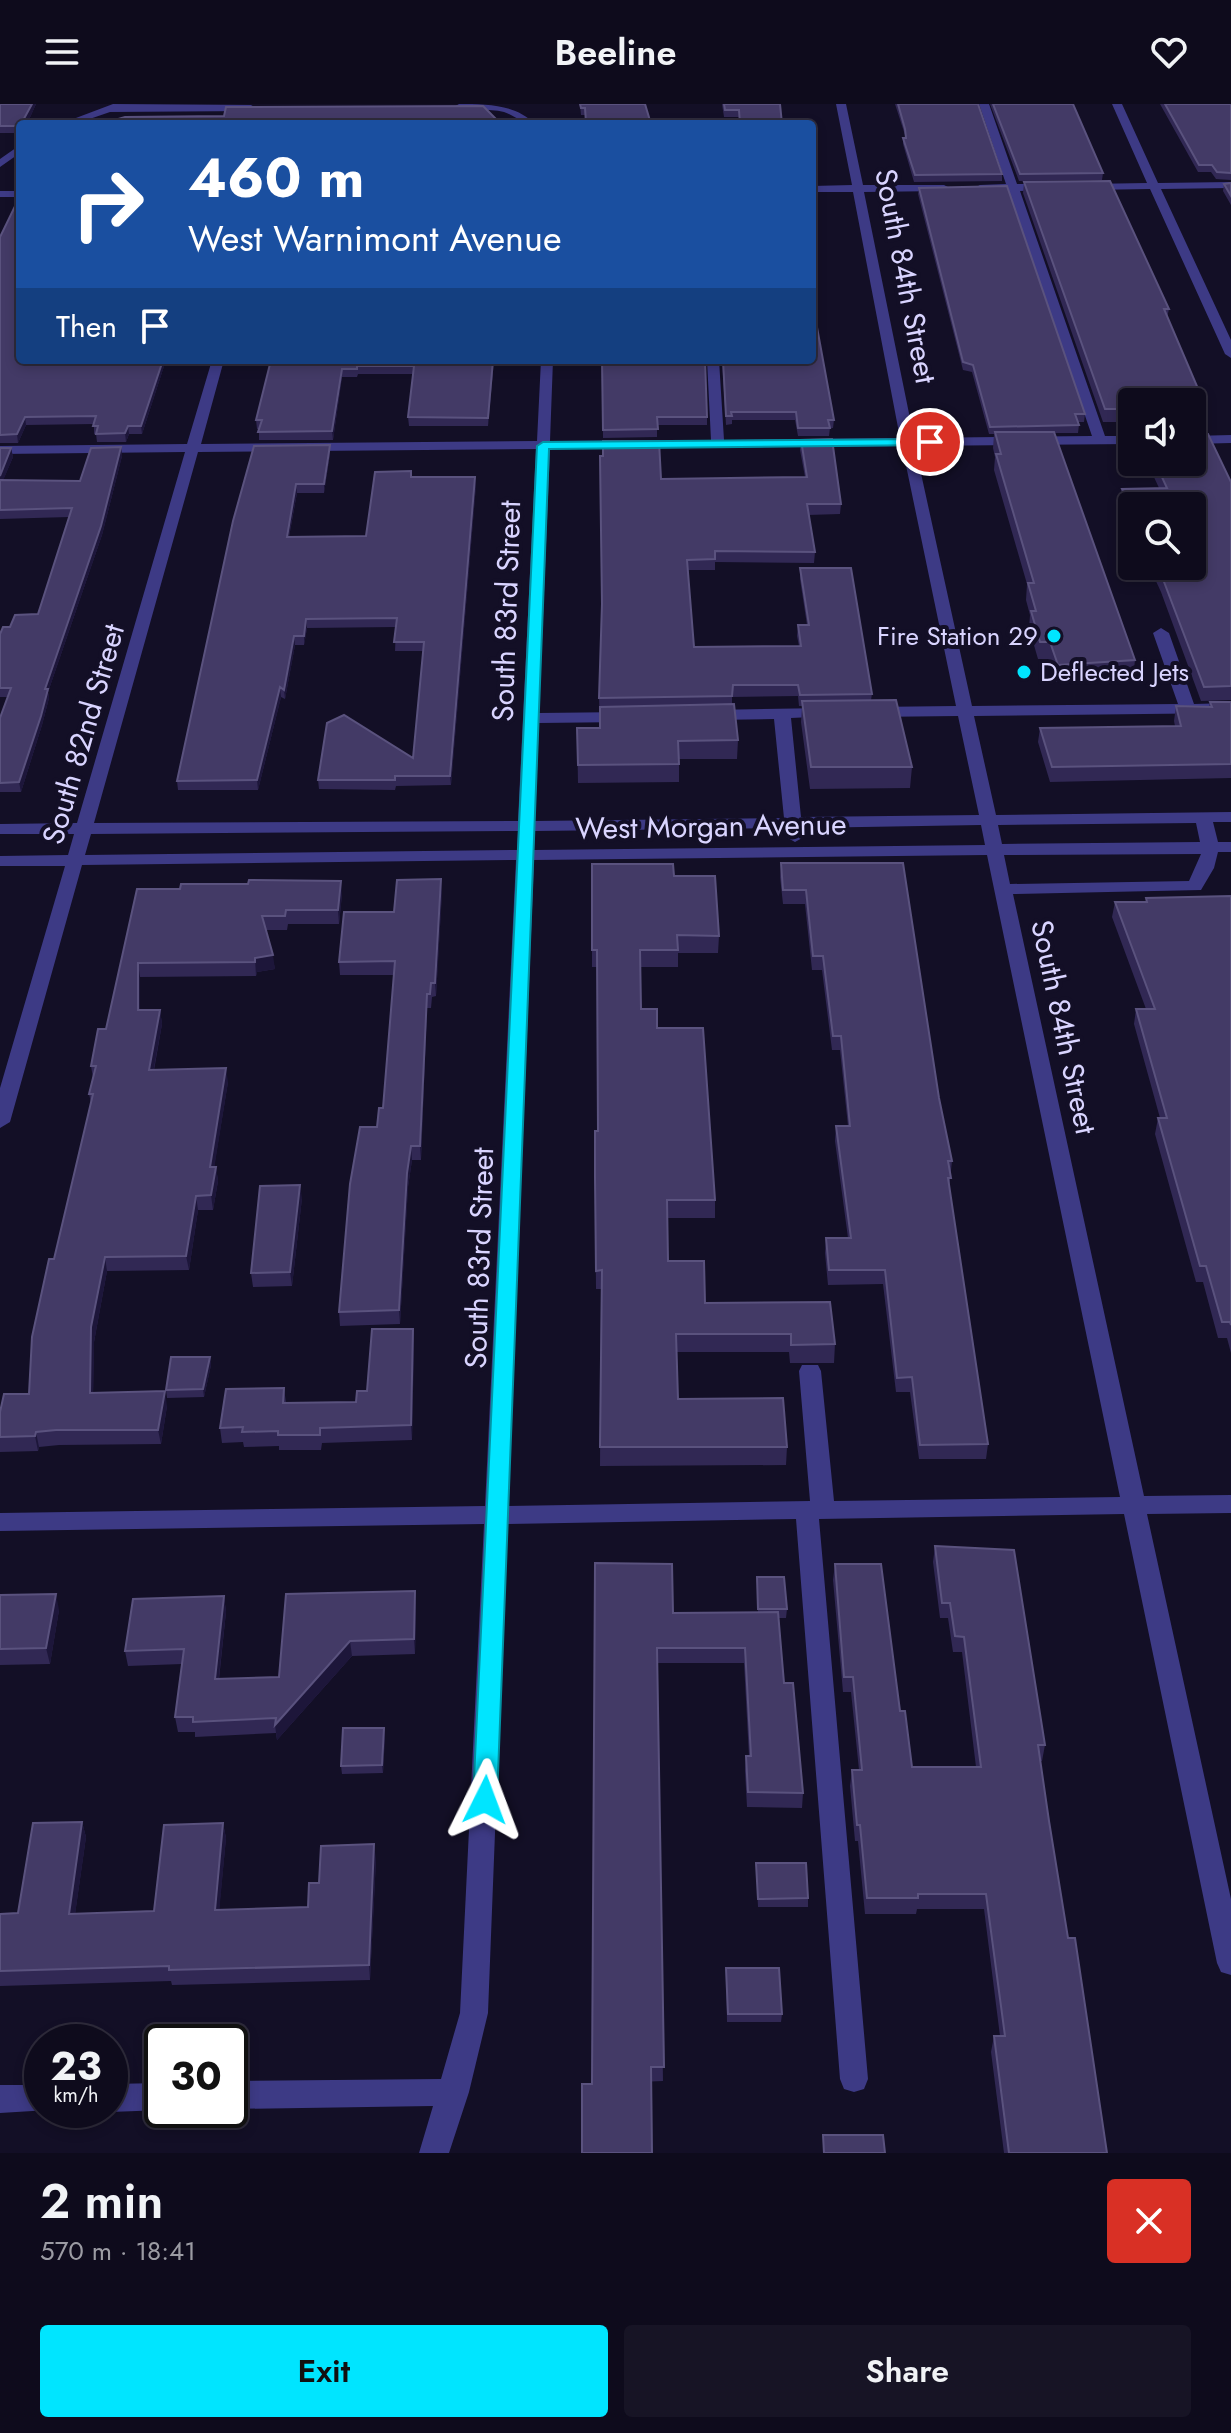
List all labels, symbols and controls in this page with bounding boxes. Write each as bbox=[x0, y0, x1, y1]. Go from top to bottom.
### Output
text: Beeline bbox=[555, 26, 676, 78]
icon: menu bbox=[40, 30, 84, 74]
icon: heart bbox=[1147, 30, 1191, 74]
text: 460 m bbox=[188, 137, 364, 218]
icon: right bbox=[56, 152, 160, 256]
street label: South 84th Street bbox=[864, 165, 948, 388]
text: West Warnimont Avenue bbox=[188, 212, 561, 264]
icon: arrive bbox=[133, 304, 177, 348]
text: Then bbox=[56, 305, 117, 348]
map controls bbox=[1118, 388, 1206, 580]
button: sound bbox=[1118, 388, 1206, 476]
pin bbox=[896, 408, 964, 476]
icon: arrive bbox=[908, 420, 952, 464]
button: search bbox=[1118, 492, 1206, 580]
street label: South 83rd Street bbox=[481, 499, 531, 722]
place label: Fire Station 29 bbox=[877, 617, 1038, 655]
street label: South 82nd Street bbox=[31, 618, 135, 849]
marker: Fire Station 29 bbox=[1045, 627, 1063, 645]
place label: Deflected Jets bbox=[1040, 653, 1189, 691]
marker: Deflected Jets bbox=[1015, 663, 1033, 681]
street label: West Morgan Avenue bbox=[575, 802, 847, 850]
street label: South 84th Street bbox=[1020, 916, 1108, 1139]
street label: South 83rd Street bbox=[454, 1146, 504, 1369]
position arrow bbox=[443, 1758, 527, 1842]
speed limit sign: 30 bbox=[144, 2024, 248, 2128]
text: 23 bbox=[50, 2037, 102, 2095]
text: km/h bbox=[53, 2081, 99, 2110]
text: 2 min bbox=[40, 2167, 163, 2236]
button: close bbox=[1107, 2179, 1191, 2263]
text: 570 m · 18:41 bbox=[40, 2232, 196, 2270]
button: Exit bbox=[40, 2325, 608, 2417]
button: Share bbox=[624, 2325, 1191, 2417]

